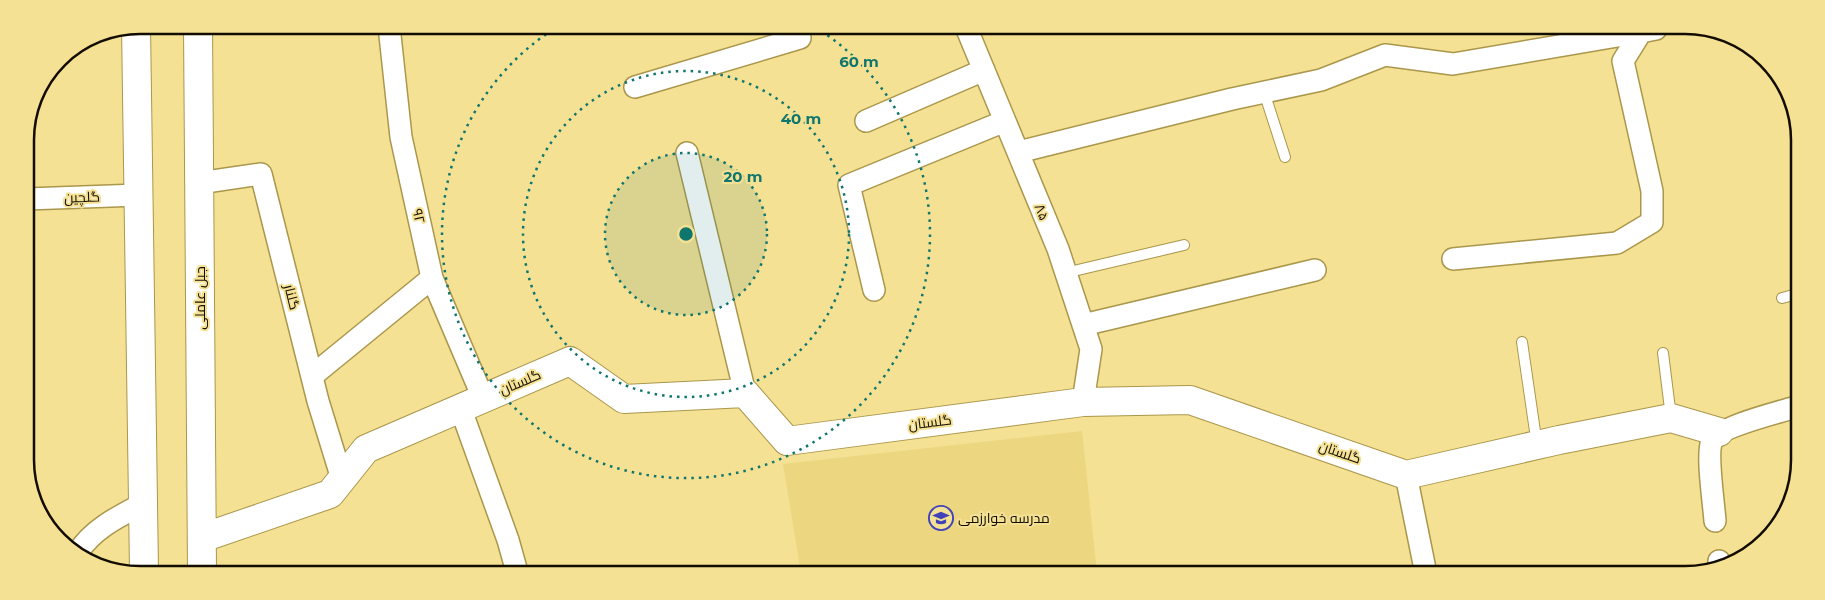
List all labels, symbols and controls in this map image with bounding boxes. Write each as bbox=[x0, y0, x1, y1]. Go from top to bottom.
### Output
text: 60 m bbox=[839, 52, 879, 71]
text: 40 m bbox=[781, 109, 821, 128]
text: 20 m bbox=[723, 167, 763, 186]
street label: گلچین bbox=[64, 187, 100, 208]
street label: ۸۵ bbox=[1031, 201, 1053, 223]
street label: ۹۲ bbox=[409, 207, 429, 225]
centre of rings bbox=[677, 225, 695, 243]
street label: جبل عاملی bbox=[191, 266, 209, 330]
street label: گلنار bbox=[280, 281, 304, 312]
street label: گلستان bbox=[497, 365, 543, 399]
street label: گلستان bbox=[907, 410, 953, 434]
street label: گلستان bbox=[1317, 436, 1363, 468]
school or university icon: مدرسه خوارزمی bbox=[928, 505, 954, 531]
place label: مدرسه خوارزمی bbox=[958, 509, 1050, 527]

